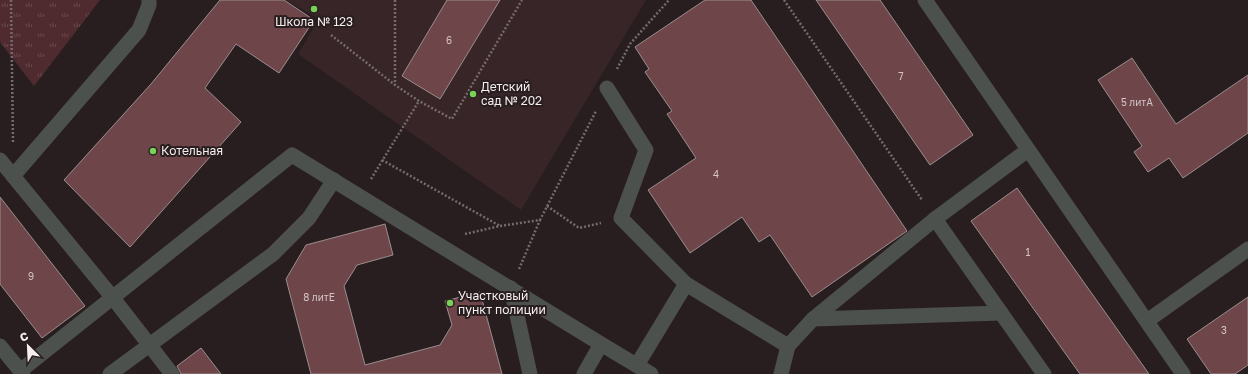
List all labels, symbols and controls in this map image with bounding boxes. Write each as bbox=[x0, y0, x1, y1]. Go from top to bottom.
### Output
marker: Школа № 123 bbox=[309, 4, 319, 14]
place label: Школа № 123 bbox=[275, 14, 353, 29]
house number: 6 bbox=[446, 34, 452, 46]
house number: 7 bbox=[898, 70, 904, 82]
place label: Детский сад № 202 bbox=[481, 79, 542, 108]
marker: Детский сад № 202 bbox=[468, 89, 478, 99]
house number: 5 литА bbox=[1121, 96, 1153, 108]
place label: Котельная bbox=[161, 143, 223, 158]
marker: Котельная bbox=[148, 146, 158, 156]
house number: 4 bbox=[713, 168, 719, 180]
house number: 1 bbox=[1026, 246, 1031, 258]
house number: 9 bbox=[28, 270, 34, 282]
place label: Участковый пункт полиции bbox=[458, 288, 546, 317]
house number: 8 литЕ bbox=[303, 291, 335, 303]
marker: Участковый пункт полиции bbox=[445, 298, 455, 308]
house number: 3 bbox=[1221, 324, 1227, 336]
north arrow bbox=[8, 326, 48, 366]
text: С bbox=[18, 329, 30, 344]

